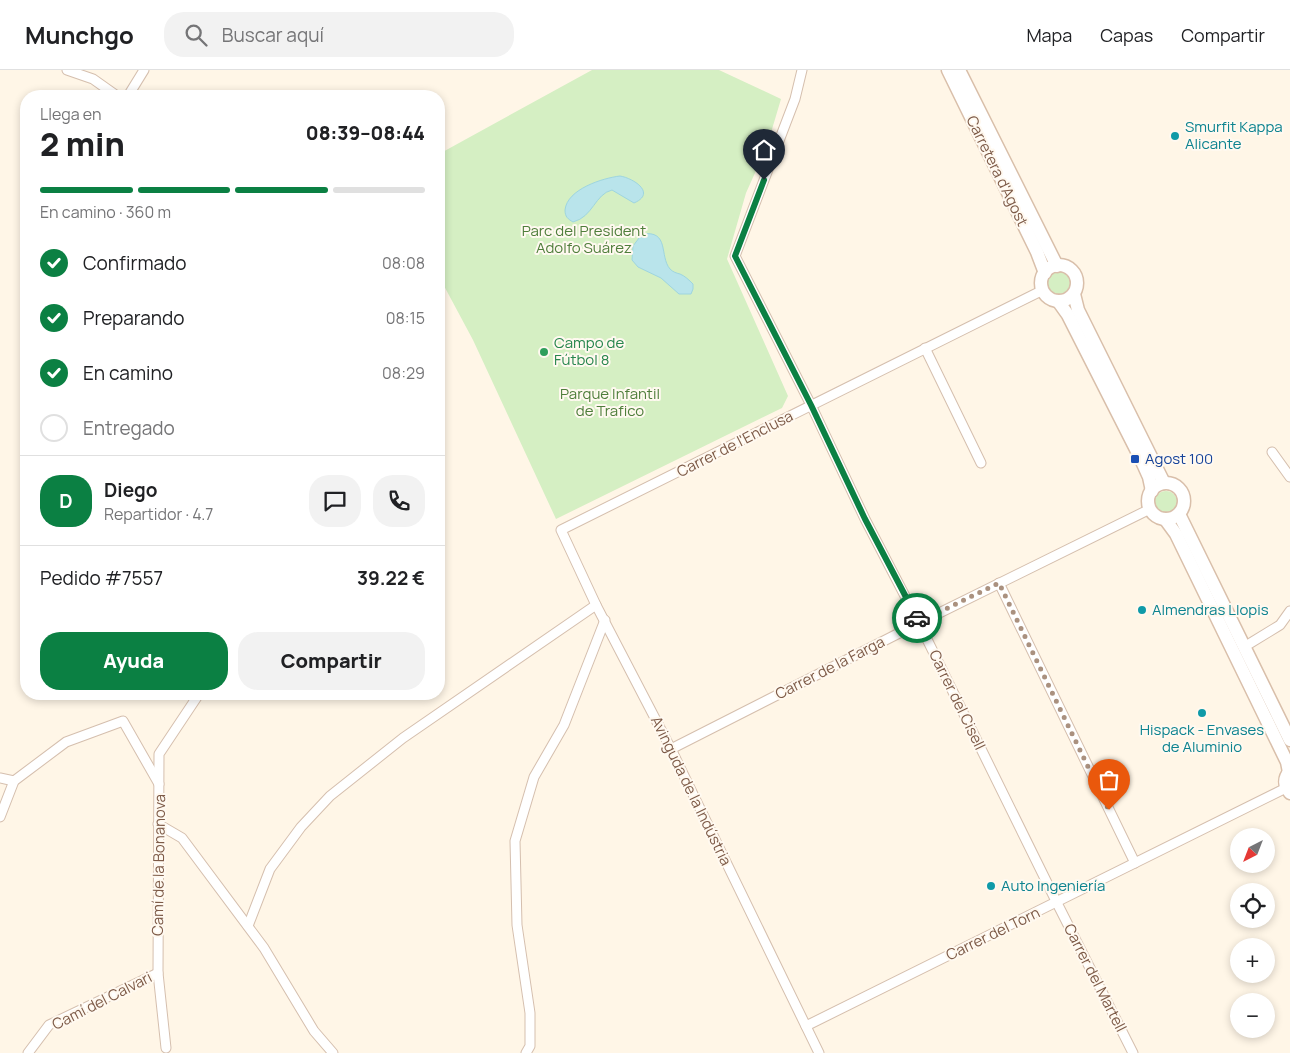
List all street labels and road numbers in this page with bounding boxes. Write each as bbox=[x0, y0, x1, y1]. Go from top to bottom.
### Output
street label: Carretera d'Agost bbox=[962, 112, 1033, 230]
street label: Carrer de l'Enclusa bbox=[673, 405, 797, 482]
street label: Carrer de la Farga bbox=[771, 631, 888, 704]
street label: Carrer del Cisell bbox=[924, 646, 991, 753]
street label: Avinguda de la Indústria bbox=[646, 713, 737, 869]
street label: Camí de la Bonanova bbox=[147, 794, 170, 936]
street label: Carrer del Torn bbox=[942, 902, 1043, 965]
street label: Carrer del Martell bbox=[1059, 920, 1132, 1036]
street label: Camí del Calvari bbox=[48, 966, 155, 1035]

